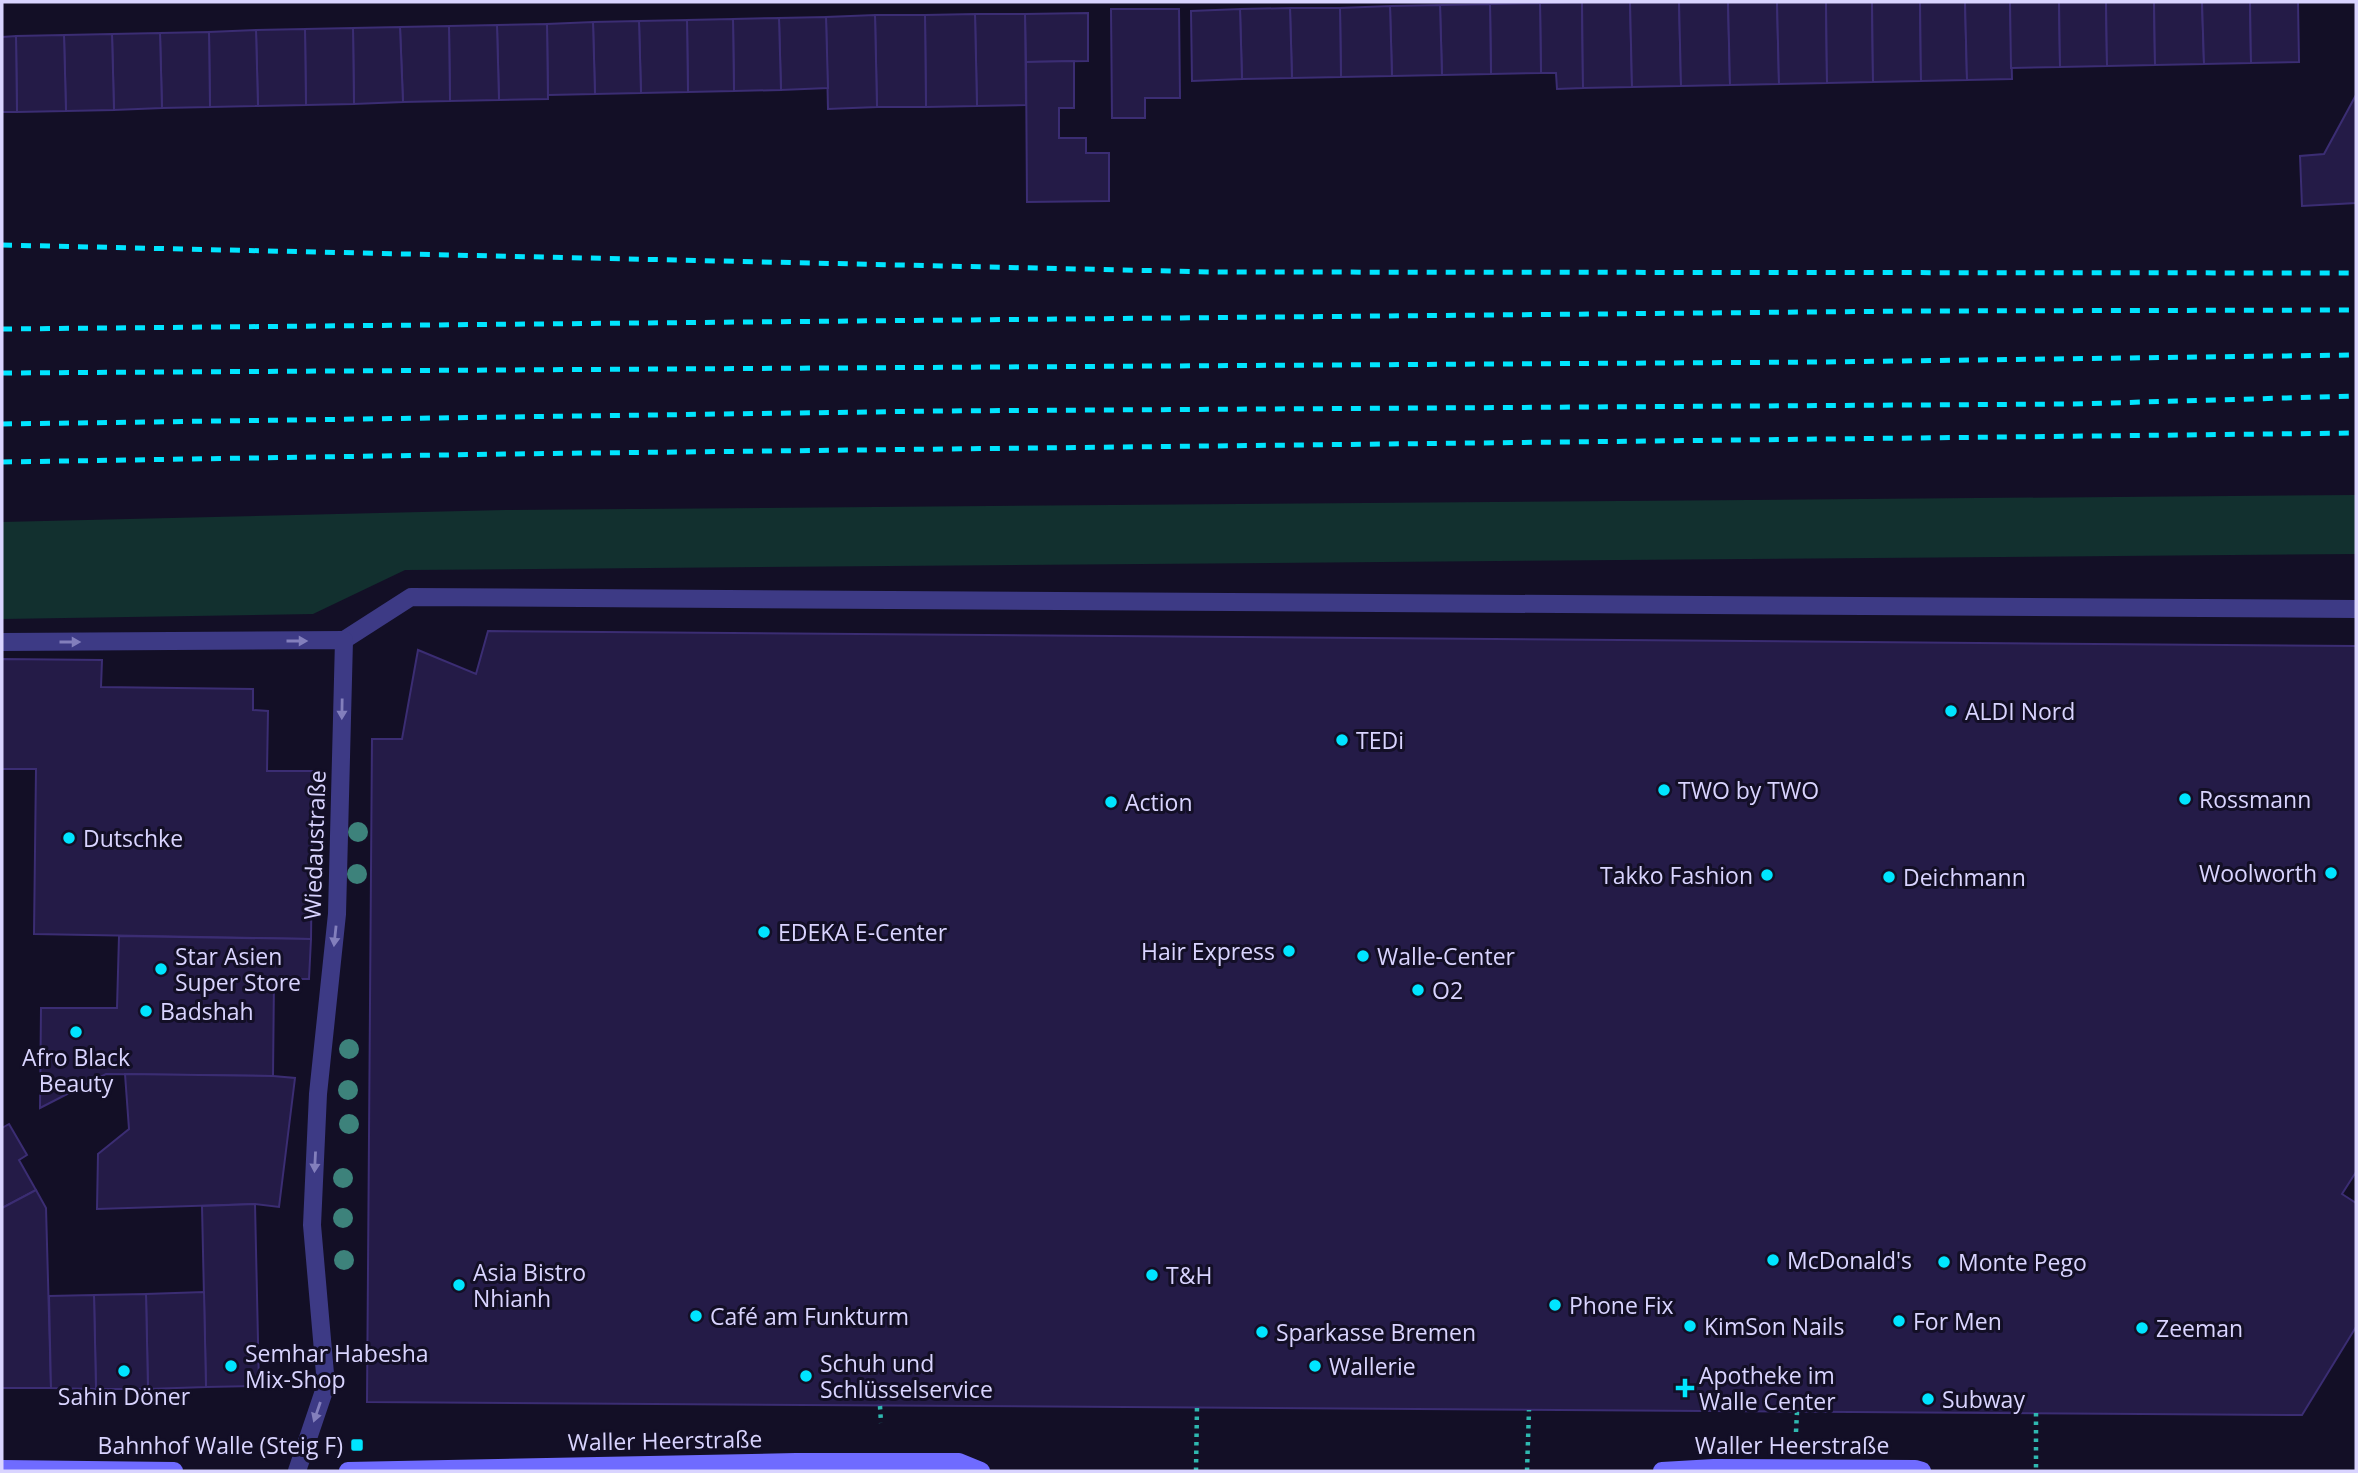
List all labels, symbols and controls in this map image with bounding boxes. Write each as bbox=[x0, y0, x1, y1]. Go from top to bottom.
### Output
one-way arrow bbox=[287, 635, 309, 647]
one-way arrow bbox=[59, 636, 81, 648]
place label: ALDI Nord bbox=[1965, 695, 2075, 727]
one-way arrow bbox=[337, 698, 348, 720]
marker: ALDI Nord bbox=[1943, 703, 1959, 719]
place label: TEDi bbox=[1356, 724, 1404, 756]
marker: TEDi bbox=[1334, 732, 1350, 748]
street label: Wiedaustraße bbox=[295, 770, 333, 920]
place label: TWO by TWO bbox=[1678, 774, 1819, 806]
marker: TWO by TWO bbox=[1656, 782, 1672, 798]
place label: Rossmann bbox=[2199, 783, 2311, 815]
place label: Action bbox=[1125, 786, 1193, 818]
marker: Rossmann bbox=[2177, 791, 2193, 807]
marker: Action bbox=[1103, 794, 1119, 810]
place label: Dutschke bbox=[83, 822, 183, 854]
marker: Dutschke bbox=[61, 830, 77, 846]
place label: Woolworth bbox=[2199, 857, 2317, 889]
place label: Takko Fashion bbox=[1600, 859, 1753, 891]
place label: Deichmann bbox=[1903, 861, 2026, 893]
marker: Woolworth bbox=[2323, 865, 2339, 881]
marker: Takko Fashion bbox=[1759, 867, 1775, 883]
marker: Deichmann bbox=[1881, 869, 1897, 885]
place label: EDEKA E-Center bbox=[778, 916, 948, 948]
marker: EDEKA E-Center bbox=[756, 924, 772, 940]
one-way arrow bbox=[329, 925, 340, 947]
place label: Hair Express bbox=[1141, 935, 1275, 967]
place label: Star Asien Super Store bbox=[175, 940, 301, 998]
place label: Walle-Center bbox=[1377, 940, 1516, 972]
marker: Hair Express bbox=[1281, 943, 1297, 959]
marker: Walle-Center bbox=[1355, 948, 1371, 964]
marker: Star Asien Super Store bbox=[153, 961, 169, 977]
place label: O2 bbox=[1432, 974, 1463, 1006]
marker: O2 bbox=[1410, 982, 1426, 998]
place label: Badshah bbox=[160, 995, 254, 1027]
marker: Badshah bbox=[138, 1003, 154, 1019]
marker: Afro Black Beauty bbox=[68, 1024, 84, 1040]
place label: Afro Black Beauty bbox=[22, 1041, 130, 1099]
one-way arrow bbox=[309, 1152, 320, 1174]
place label: McDonald's bbox=[1787, 1244, 1912, 1276]
place label: Monte Pego bbox=[1958, 1246, 2087, 1278]
marker: McDonald's bbox=[1765, 1252, 1781, 1268]
marker: Monte Pego bbox=[1936, 1254, 1952, 1270]
place label: Asia Bistro Nhianh bbox=[473, 1256, 586, 1314]
place label: T&H bbox=[1166, 1259, 1212, 1291]
marker: T&H bbox=[1144, 1267, 1160, 1283]
marker: Asia Bistro Nhianh bbox=[451, 1277, 467, 1293]
place label: Phone Fix bbox=[1569, 1289, 1674, 1321]
marker: Phone Fix bbox=[1547, 1297, 1563, 1313]
place label: Café am Funkturm bbox=[710, 1300, 909, 1332]
place label: For Men bbox=[1913, 1305, 2002, 1337]
marker: Café am Funkturm bbox=[688, 1308, 704, 1324]
place label: KimSon Nails bbox=[1704, 1310, 1844, 1342]
place label: Zeeman bbox=[2156, 1312, 2243, 1344]
marker: For Men bbox=[1891, 1313, 1907, 1329]
place label: Sparkasse Bremen bbox=[1276, 1316, 1476, 1348]
marker: KimSon Nails bbox=[1682, 1318, 1698, 1334]
marker: Zeeman bbox=[2134, 1320, 2150, 1336]
marker: Sparkasse Bremen bbox=[1254, 1324, 1270, 1340]
place label: Semhar Habesha Mix-Shop bbox=[245, 1337, 429, 1395]
place label: Schuh und Schlüsselservice bbox=[820, 1347, 993, 1405]
place label: Wallerie bbox=[1329, 1350, 1416, 1382]
marker: Semhar Habesha Mix-Shop bbox=[223, 1358, 239, 1374]
marker: Wallerie bbox=[1307, 1358, 1323, 1374]
place label: Apotheke im Walle Center bbox=[1699, 1359, 1836, 1417]
marker: Sahin Döner bbox=[116, 1363, 132, 1379]
marker: Schuh und Schlüsselservice bbox=[798, 1368, 814, 1384]
place label: Sahin Döner bbox=[58, 1380, 191, 1412]
marker: Apotheke im Walle Center bbox=[1677, 1380, 1693, 1396]
place label: Subway bbox=[1942, 1383, 2025, 1415]
marker: Subway bbox=[1920, 1391, 1936, 1407]
one-way arrow bbox=[311, 1402, 322, 1423]
street label: Waller Heerstraße bbox=[567, 1422, 763, 1458]
place label: Bahnhof Walle (Steig F) bbox=[98, 1429, 343, 1461]
street label: Waller Heerstraße bbox=[1695, 1429, 1889, 1461]
marker: Bahnhof Walle (Steig F) bbox=[349, 1437, 365, 1453]

